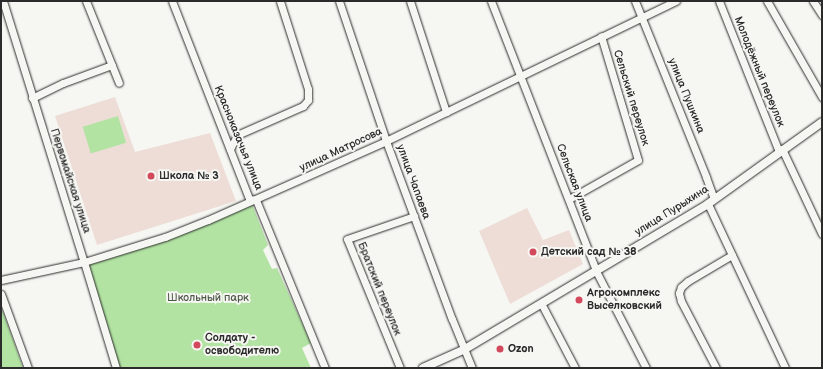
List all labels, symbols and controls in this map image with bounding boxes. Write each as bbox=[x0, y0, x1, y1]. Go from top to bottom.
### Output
street label: Молодёжный переулок bbox=[731, 15, 787, 129]
street label: Сельский переулок bbox=[610, 48, 652, 148]
street label: улица Пушкина bbox=[665, 56, 707, 136]
street label: Красноказачья улица bbox=[211, 84, 265, 192]
street label: улица Матросова bbox=[298, 125, 384, 175]
street label: Первомайская улица bbox=[47, 127, 93, 235]
street label: Сельская улица bbox=[553, 142, 595, 224]
street label: улица Чапаева bbox=[393, 143, 433, 221]
place label: Школа № 3 bbox=[159, 169, 219, 183]
marker: Школа № 3 bbox=[146, 171, 156, 181]
street label: улица Пурыхина bbox=[633, 183, 711, 239]
street label: Братский переулок bbox=[354, 240, 404, 338]
place label: Детский сад № 38 bbox=[541, 245, 637, 259]
marker: Детский сад № 38 bbox=[528, 247, 538, 257]
place label: Агрокомплекс Выселковский bbox=[587, 287, 662, 313]
park label: Школьный парк bbox=[167, 291, 249, 305]
marker: Агрокомплекс Выселковский bbox=[574, 295, 584, 305]
place label: Солдату - освободителю bbox=[205, 332, 279, 358]
marker: Солдату - освободителю bbox=[192, 340, 202, 350]
place label: Ozon bbox=[508, 342, 534, 356]
marker: Ozon bbox=[495, 344, 505, 354]

